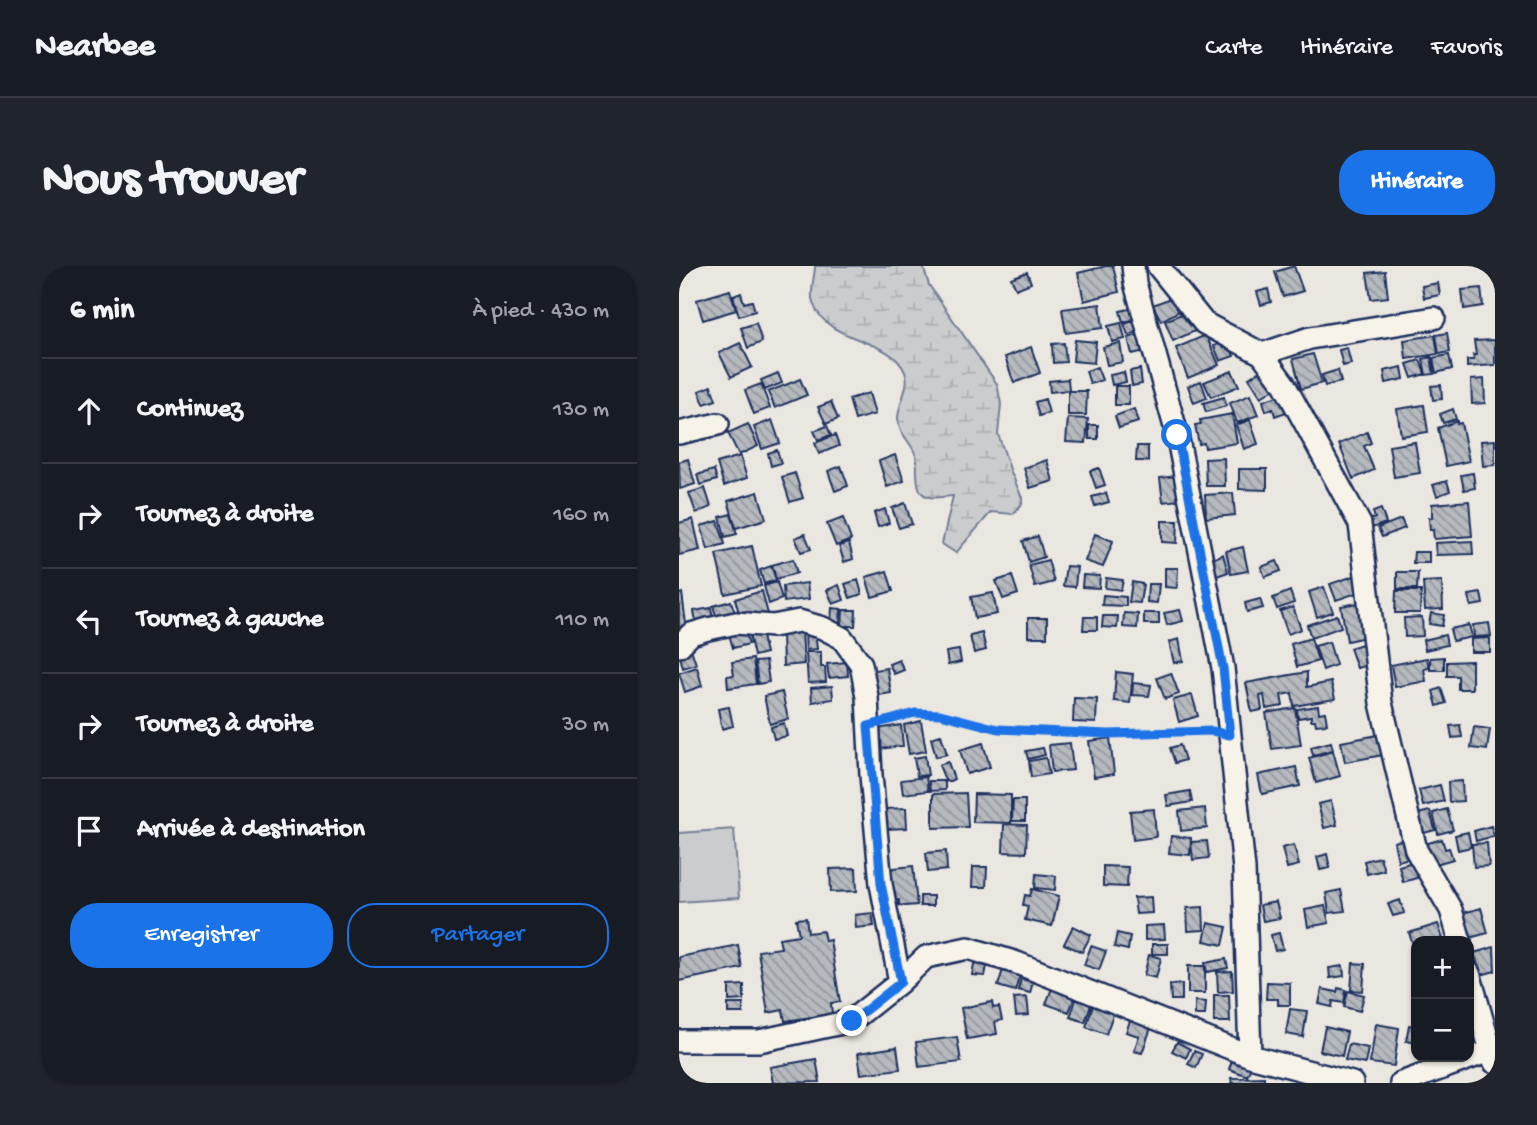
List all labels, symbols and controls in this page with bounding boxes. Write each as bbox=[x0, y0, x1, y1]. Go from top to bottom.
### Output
text: Nearbee bbox=[35, 29, 155, 67]
text: Carte bbox=[1205, 34, 1262, 63]
text: Itinéraire bbox=[1300, 34, 1393, 63]
text: Favoris bbox=[1431, 34, 1502, 63]
button: Itinéraire bbox=[1339, 150, 1495, 215]
text: Nous trouver bbox=[42, 153, 302, 211]
text: 6 min bbox=[70, 294, 134, 329]
text: À pied · 430 m bbox=[473, 298, 609, 325]
icon: ahead bbox=[70, 392, 108, 430]
text: Continuez bbox=[137, 395, 243, 426]
text: 130 m bbox=[553, 397, 609, 424]
route start bbox=[1161, 419, 1192, 450]
icon: right bbox=[70, 497, 108, 535]
text: Tournez à droite bbox=[137, 500, 314, 531]
text: 160 m bbox=[553, 502, 609, 529]
icon: left bbox=[70, 602, 108, 640]
text: Tournez à gauche bbox=[137, 605, 324, 636]
text: 110 m bbox=[556, 607, 609, 634]
icon: right bbox=[70, 707, 108, 745]
text: Tournez à droite bbox=[137, 710, 314, 741]
text: 30 m bbox=[562, 712, 609, 739]
icon: arrive bbox=[70, 812, 108, 850]
text: Arrivée à destination bbox=[137, 815, 365, 846]
button: Enregistrer bbox=[70, 903, 333, 968]
button: Partager bbox=[347, 903, 609, 968]
map controls bbox=[1411, 936, 1474, 1062]
button: + bbox=[1411, 936, 1474, 999]
button: − bbox=[1411, 999, 1474, 1062]
route end bbox=[836, 1005, 867, 1036]

